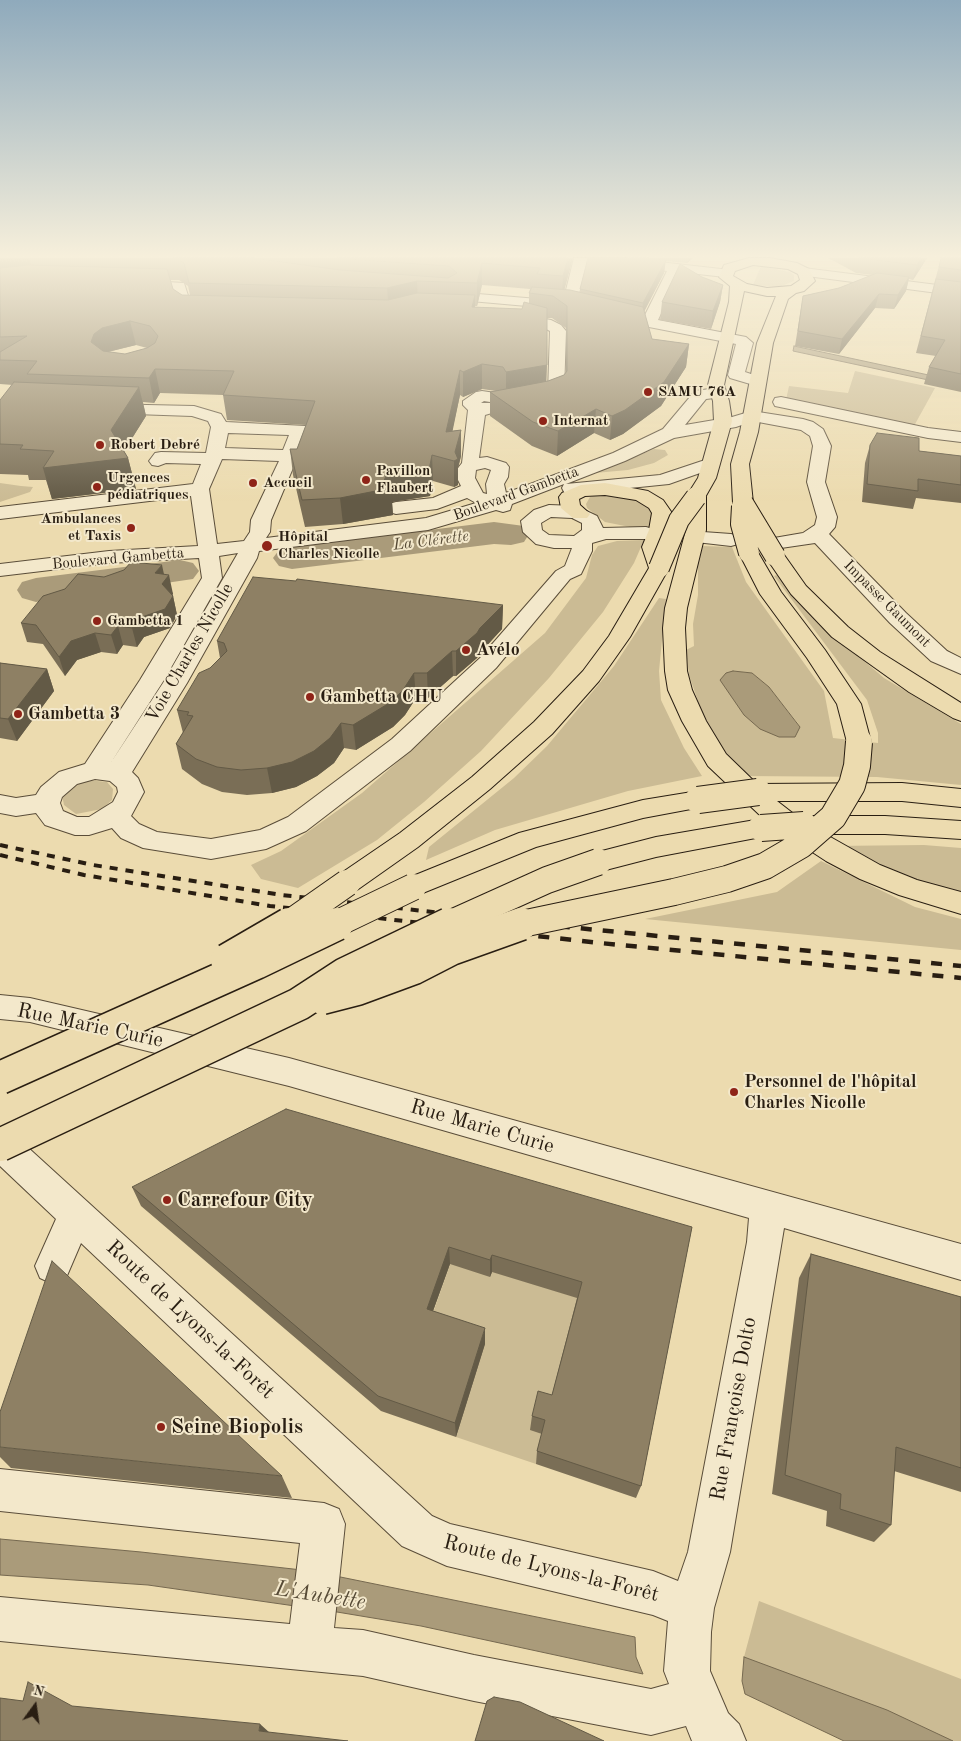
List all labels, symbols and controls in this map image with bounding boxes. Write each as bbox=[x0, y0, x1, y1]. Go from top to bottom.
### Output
place label: SAMU 76A bbox=[658, 383, 736, 401]
marker: SAMU 76A bbox=[642, 386, 654, 398]
place label: Internat bbox=[553, 412, 608, 430]
marker: Internat bbox=[537, 415, 549, 427]
place label: Robert Debré bbox=[110, 436, 200, 454]
marker: Robert Debré bbox=[94, 439, 106, 451]
place label: Pavillon Flaubert bbox=[376, 462, 434, 497]
street label: Boulevard Gambetta bbox=[451, 463, 581, 525]
place label: Urgences pédiatriques bbox=[107, 469, 188, 504]
place label: Accueil bbox=[263, 474, 312, 492]
marker: Pavillon Flaubert bbox=[360, 474, 372, 486]
marker: Accueil bbox=[247, 477, 259, 489]
marker: Urgences pédiatriques bbox=[91, 481, 103, 493]
place label: Ambulances et Taxis bbox=[40, 510, 121, 545]
marker: Ambulances et Taxis bbox=[125, 522, 137, 534]
water label: La Clérette bbox=[392, 527, 470, 555]
place label: Hôpital Charles Nicolle bbox=[278, 528, 380, 563]
marker: Hôpital Charles Nicolle bbox=[260, 539, 274, 553]
street label: Boulevard Gambetta bbox=[51, 544, 185, 574]
street label: Impasse Gaumont bbox=[840, 557, 934, 651]
street label: Voie Charles Nicolle bbox=[141, 580, 239, 726]
place label: Gambetta 1 bbox=[107, 612, 184, 630]
marker: Gambetta 1 bbox=[91, 615, 103, 627]
place label: Avélo bbox=[476, 639, 520, 661]
marker: Avélo bbox=[460, 644, 472, 656]
place label: Gambetta CHU bbox=[320, 686, 443, 708]
marker: Gambetta CHU bbox=[304, 691, 316, 703]
place label: Gambetta 3 bbox=[28, 703, 120, 725]
marker: Gambetta 3 bbox=[12, 708, 24, 720]
street label: Rue Marie Curie bbox=[15, 998, 165, 1054]
place label: Personnel de l'hôpital Charles Nicolle bbox=[744, 1071, 917, 1114]
marker: Personnel de l'hôpital Charles Nicolle bbox=[728, 1086, 740, 1098]
street label: Rue Marie Curie bbox=[407, 1094, 557, 1160]
place label: Carrefour City bbox=[177, 1187, 313, 1213]
marker: Carrefour City bbox=[161, 1194, 173, 1206]
street label: Route de Lyons-la-Forêt bbox=[100, 1235, 280, 1405]
street label: Rue Françoise Dolto bbox=[705, 1315, 763, 1503]
place label: Seine Biopolis bbox=[171, 1414, 303, 1440]
marker: Seine Biopolis bbox=[155, 1421, 167, 1433]
street label: Route de Lyons-la-Forêt bbox=[441, 1530, 661, 1608]
water label: L'Aubette bbox=[273, 1576, 367, 1616]
north arrow bbox=[10, 1681, 60, 1731]
text: N bbox=[32, 1683, 46, 1700]

